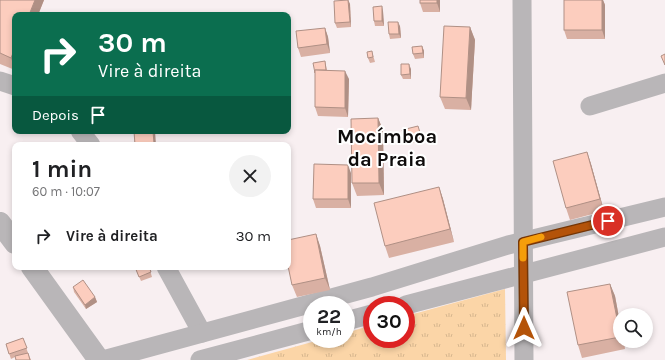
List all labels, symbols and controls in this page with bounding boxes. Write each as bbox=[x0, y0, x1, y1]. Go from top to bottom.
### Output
text: 30 m bbox=[98, 26, 167, 59]
icon: right bbox=[32, 28, 84, 80]
text: Vire à direita bbox=[98, 60, 202, 82]
icon: arrive bbox=[87, 104, 109, 126]
text: Depois bbox=[32, 106, 79, 124]
district label: Mocímboa da Praia bbox=[337, 125, 437, 171]
text: 1 min bbox=[32, 155, 92, 183]
button: close bbox=[229, 155, 271, 197]
text: 60 m · 10:07 bbox=[32, 184, 100, 199]
pin bbox=[591, 204, 625, 238]
icon: arrive bbox=[597, 210, 619, 232]
icon: right bbox=[32, 225, 54, 247]
text: Vire à direita bbox=[66, 227, 158, 245]
text: 30 m bbox=[236, 227, 271, 245]
speed limit sign: 30 bbox=[363, 296, 415, 348]
text: 22 bbox=[317, 305, 341, 328]
position arrow bbox=[503, 307, 545, 349]
map controls bbox=[613, 308, 653, 348]
button: search bbox=[613, 308, 653, 348]
text: km/h bbox=[316, 326, 342, 338]

